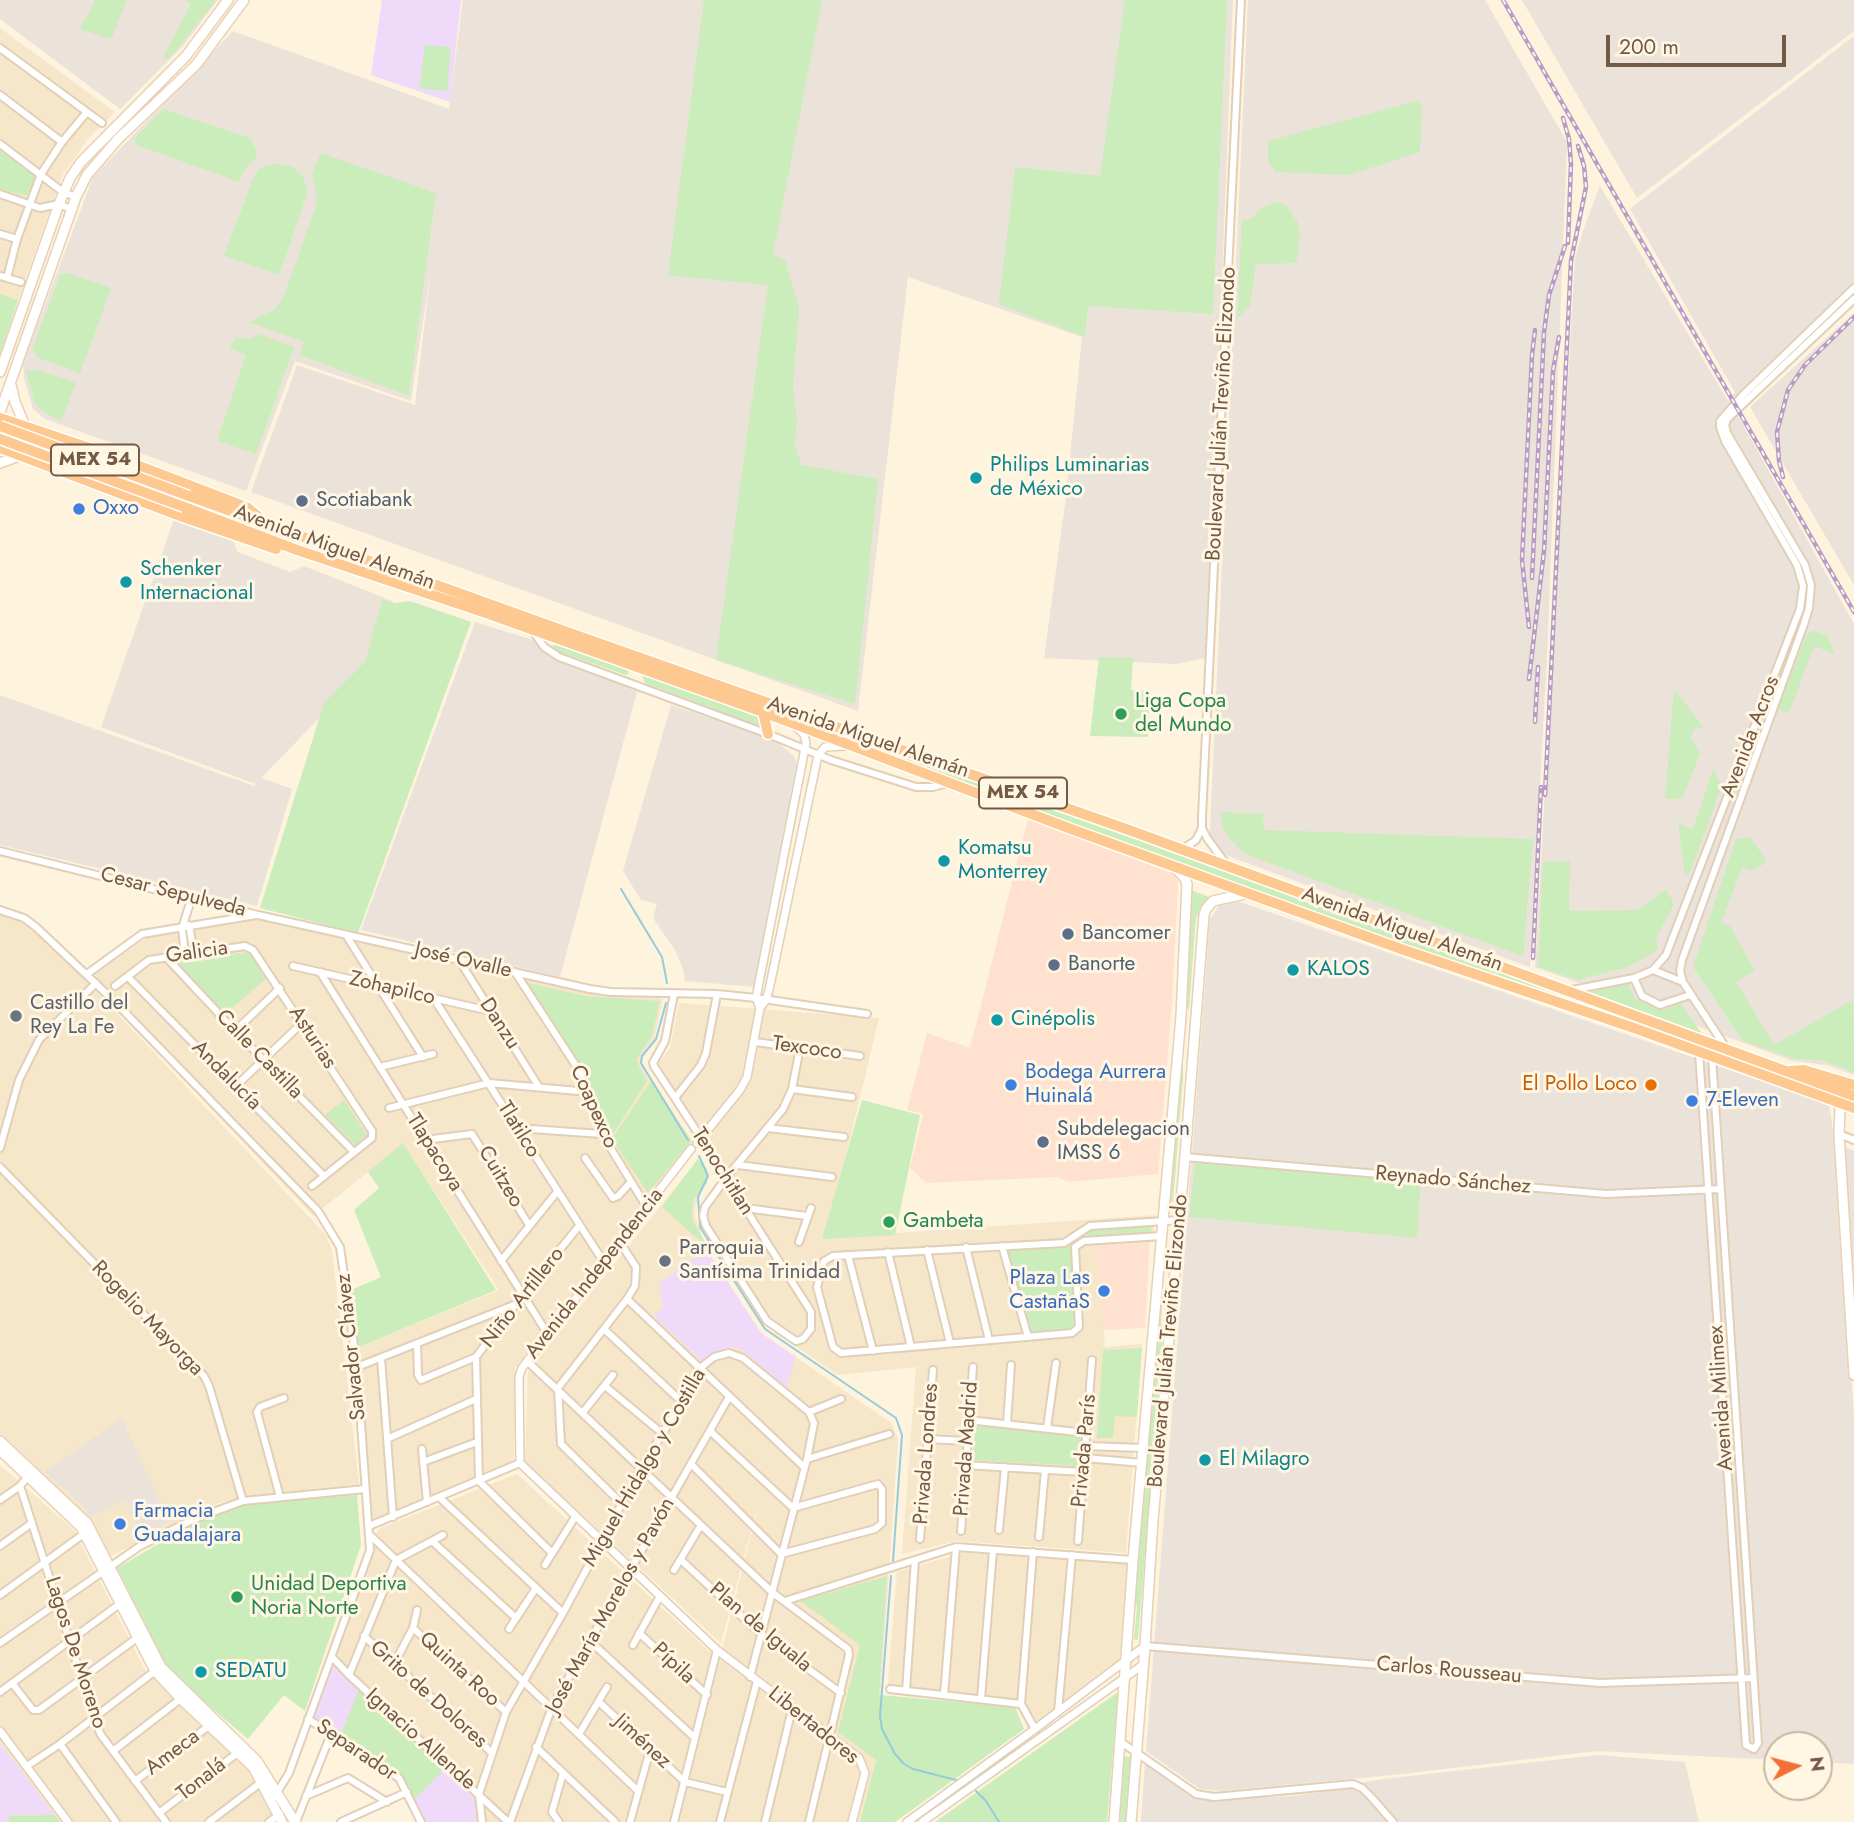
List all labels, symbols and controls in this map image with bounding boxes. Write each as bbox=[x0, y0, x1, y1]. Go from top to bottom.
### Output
scale bar bbox=[1609, 21, 1789, 65]
text: 200 m bbox=[1619, 32, 1679, 62]
street label: Boulevard Julián Treviño Elizondo bbox=[1202, 266, 1242, 562]
road number: MEX 54 bbox=[51, 444, 139, 475]
place label: Philips Luminarias de México bbox=[990, 453, 1149, 503]
marker: Philips Luminarias de México bbox=[968, 470, 984, 486]
place label: Scotiabank bbox=[316, 488, 412, 514]
marker: Scotiabank bbox=[294, 493, 310, 509]
place label: Oxxo bbox=[93, 496, 139, 522]
street label: Avenida Miguel Alemán bbox=[230, 500, 438, 596]
marker: Oxxo bbox=[71, 501, 87, 517]
place label: Schenker Internacional bbox=[140, 557, 253, 607]
marker: Schenker Internacional bbox=[118, 574, 134, 590]
street label: Avenida Acros bbox=[1716, 673, 1786, 801]
place label: Liga Copa del Mundo bbox=[1135, 689, 1231, 739]
street label: Avenida Miguel Alemán bbox=[764, 692, 972, 784]
marker: Liga Copa del Mundo bbox=[1113, 706, 1129, 722]
road number: MEX 54 bbox=[979, 778, 1067, 808]
place label: Komatsu Monterrey bbox=[958, 836, 1047, 886]
marker: Komatsu Monterrey bbox=[936, 853, 952, 869]
street label: Cesar Sepulveda bbox=[98, 863, 248, 923]
street label: Avenida Miguel Alemán bbox=[1298, 882, 1506, 978]
place label: Bancomer bbox=[1082, 921, 1171, 947]
marker: Bancomer bbox=[1060, 926, 1076, 942]
street label: Galicia bbox=[164, 936, 230, 970]
street label: José Ovalle bbox=[412, 938, 514, 984]
place label: Banorte bbox=[1068, 952, 1135, 978]
marker: Banorte bbox=[1046, 957, 1062, 973]
place label: KALOS bbox=[1307, 957, 1370, 983]
marker: KALOS bbox=[1285, 962, 1301, 978]
street label: Zohapilco bbox=[347, 967, 437, 1011]
place label: Castillo del Rey La Fe bbox=[30, 991, 128, 1041]
street label: Danzu bbox=[473, 994, 525, 1054]
street label: Asturias bbox=[282, 1002, 342, 1074]
street label: Calle Castilla bbox=[210, 1005, 308, 1105]
place label: Cinépolis bbox=[1011, 1007, 1095, 1033]
marker: Castillo del Rey La Fe bbox=[8, 1008, 24, 1024]
marker: Cinépolis bbox=[989, 1012, 1005, 1028]
street label: Texcoco bbox=[771, 1032, 843, 1066]
street label: Andalucía bbox=[186, 1036, 266, 1116]
place label: Bodega Aurrera Huinalá bbox=[1025, 1060, 1166, 1110]
street label: Coapexco bbox=[564, 1061, 622, 1153]
place label: El Pollo Loco bbox=[1522, 1072, 1637, 1098]
marker: Bodega Aurrera Huinalá bbox=[1003, 1077, 1019, 1093]
marker: El Pollo Loco bbox=[1643, 1077, 1659, 1093]
place label: 7-Eleven bbox=[1706, 1088, 1779, 1114]
marker: 7-Eleven bbox=[1684, 1093, 1700, 1109]
street label: Tlatilco bbox=[491, 1097, 545, 1163]
street label: Tlapacoya bbox=[400, 1109, 468, 1197]
place label: Subdelegacion IMSS 6 bbox=[1057, 1117, 1190, 1167]
street label: Tenochitlan bbox=[685, 1124, 759, 1220]
marker: Subdelegacion IMSS 6 bbox=[1035, 1134, 1051, 1150]
street label: Cuitzeo bbox=[472, 1142, 528, 1212]
street label: Reynado Sánchez bbox=[1374, 1162, 1532, 1200]
street label: Avenida Independencia bbox=[521, 1184, 669, 1364]
street label: Boulevard Julián Treviño Elizondo bbox=[1144, 1193, 1194, 1489]
place label: Gambeta bbox=[903, 1209, 984, 1235]
marker: Gambeta bbox=[881, 1214, 897, 1230]
place label: Parroquia Santísima Trinidad bbox=[679, 1236, 840, 1286]
street label: Niño Artillero bbox=[476, 1243, 570, 1353]
marker: Parroquia Santísima Trinidad bbox=[657, 1253, 673, 1269]
street label: Rogelio Mayorga bbox=[86, 1256, 208, 1382]
place label: Plaza Las CastañaS bbox=[1009, 1266, 1090, 1316]
street label: Salvador Chávez bbox=[332, 1272, 372, 1422]
marker: Plaza Las CastañaS bbox=[1096, 1283, 1112, 1299]
street label: Avenida Milimex bbox=[1704, 1324, 1740, 1472]
street label: Miguel Hidalgo y Costilla bbox=[578, 1364, 712, 1572]
street label: Privada Madrid bbox=[950, 1381, 984, 1517]
street label: Privada Londres bbox=[909, 1383, 945, 1525]
street label: Privada París bbox=[1067, 1393, 1103, 1509]
place label: El Milagro bbox=[1219, 1447, 1309, 1473]
marker: El Milagro bbox=[1197, 1452, 1213, 1468]
street label: José María Morelos y Pavón bbox=[541, 1493, 681, 1719]
place label: Farmacia Guadalajara bbox=[134, 1499, 241, 1549]
marker: Farmacia Guadalajara bbox=[112, 1516, 128, 1532]
place label: Unidad Deportiva Noria Norte bbox=[251, 1572, 407, 1622]
street label: Lagos De Moreno bbox=[39, 1574, 111, 1732]
street label: Plan de Iguala bbox=[704, 1578, 816, 1678]
marker: Unidad Deportiva Noria Norte bbox=[229, 1589, 245, 1605]
street label: Quinta Roo bbox=[413, 1627, 505, 1713]
street label: Grito de Dolores bbox=[364, 1636, 492, 1754]
street label: Pípila bbox=[646, 1638, 700, 1690]
street label: Carlos Rousseau bbox=[1375, 1652, 1523, 1690]
place label: SEDATU bbox=[215, 1659, 287, 1685]
marker: SEDATU bbox=[193, 1664, 209, 1680]
street label: Libertadores bbox=[762, 1682, 864, 1770]
street label: Ignacio Allende bbox=[360, 1684, 480, 1796]
street label: Jiménez bbox=[608, 1709, 676, 1775]
street label: Separador bbox=[311, 1715, 401, 1787]
street label: Ameca bbox=[141, 1725, 205, 1781]
north arrow bbox=[1763, 1731, 1833, 1801]
street label: Tonalá bbox=[172, 1753, 232, 1807]
text: N bbox=[1803, 1755, 1832, 1773]

